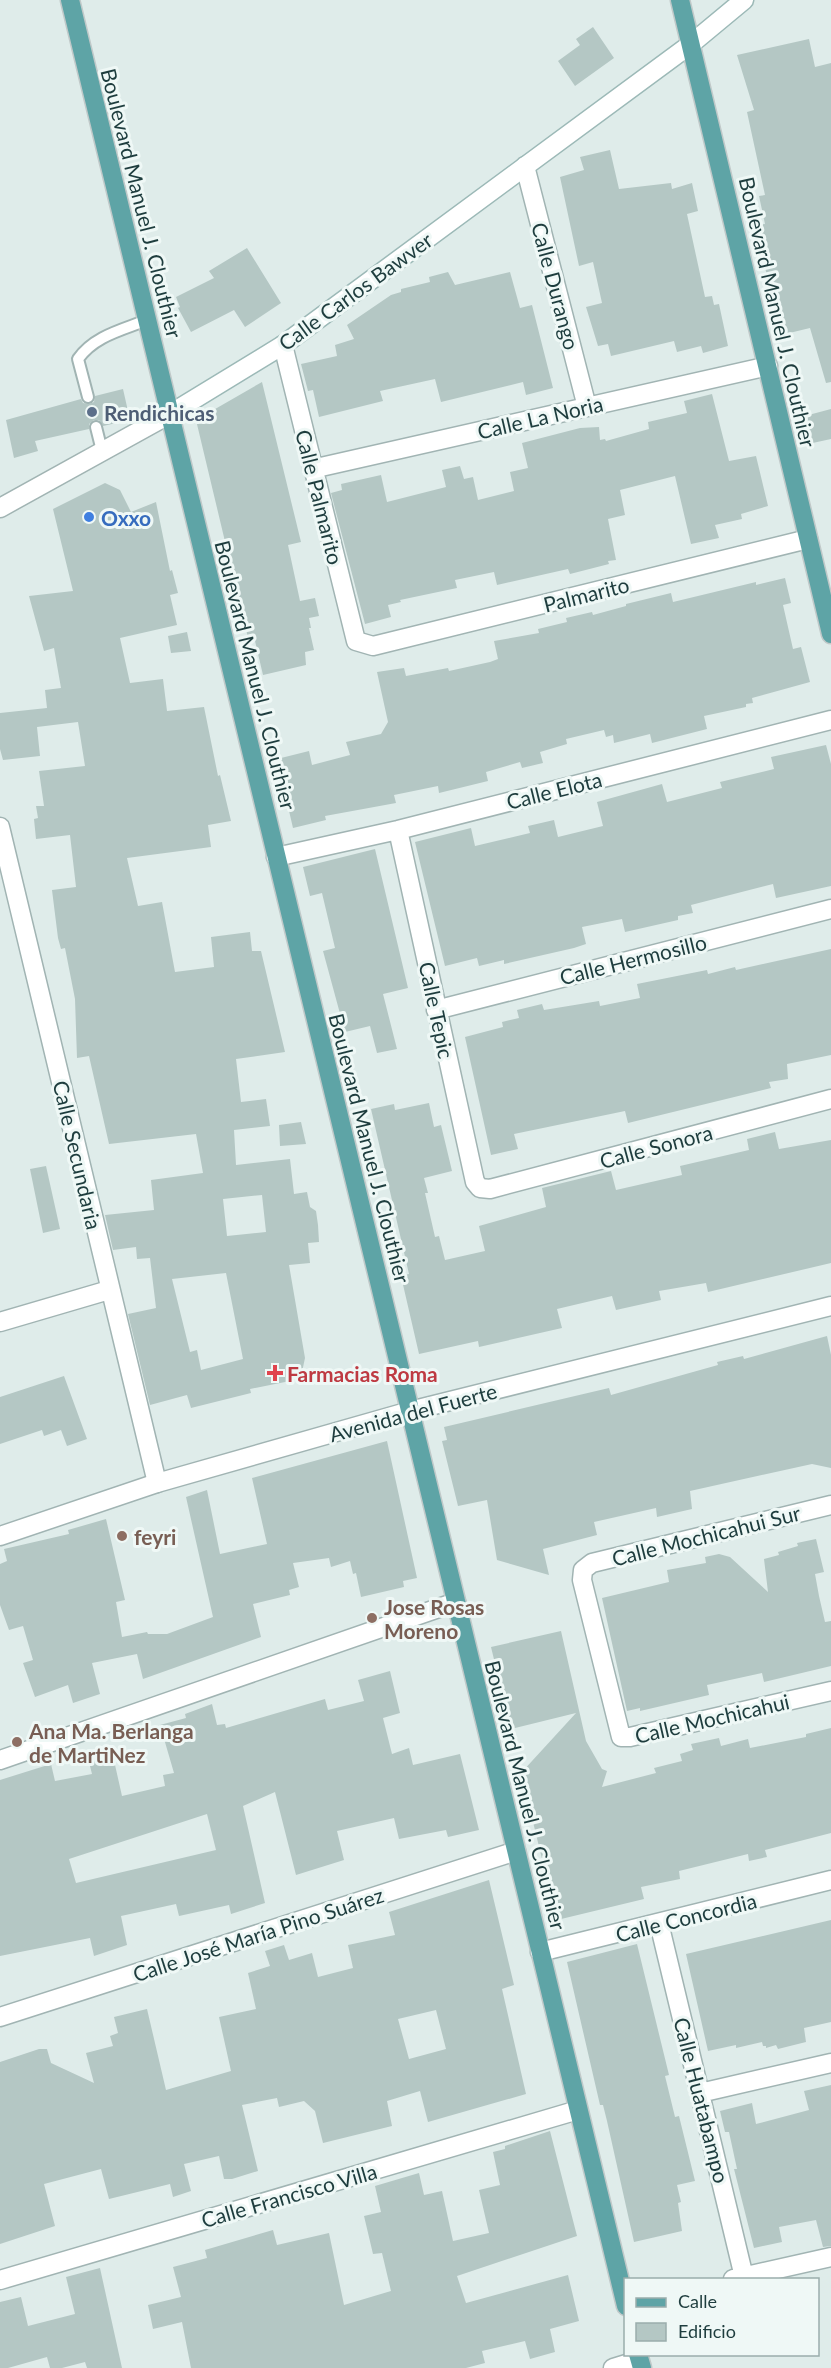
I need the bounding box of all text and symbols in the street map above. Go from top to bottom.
street label: Boulevard Manuel J. Clouthier [96,66,188,341]
street label: Boulevard Manuel J. Clouthier [735,174,821,450]
street label: Calle Durango [527,220,585,352]
street label: Calle Carlos Bawver [273,227,437,355]
street label: Calle La Noria [475,390,605,444]
place label: Rendichicas [104,400,214,425]
marker: Rendichicas [85,405,99,419]
street label: Calle Palmarito [291,427,349,567]
place label: Oxxo [101,505,151,530]
marker: Oxxo [82,510,96,524]
street label: Boulevard Manuel J. Clouthier [210,538,302,813]
street label: Palmarito [541,571,632,617]
street label: Calle Elota [504,766,604,814]
street label: Calle Hermosillo [557,929,709,989]
street label: Calle Tepic [415,959,459,1061]
street label: Boulevard Manuel J. Clouthier [324,1011,416,1286]
street label: Calle Secundaria [49,1078,107,1232]
street label: Calle Sonora [597,1119,715,1173]
place label: Farmacias Roma [287,1361,438,1386]
marker: Farmacias Roma [268,1366,282,1380]
street label: Avenida del Fuerte [326,1378,500,1446]
street label: Calle Mochicahui Sur [609,1499,803,1571]
place label: feyri [134,1524,176,1549]
marker: feyri [115,1529,129,1543]
place label: Jose Rosas Moreno [384,1594,484,1643]
marker: Jose Rosas Moreno [365,1611,379,1625]
street label: Boulevard Manuel J. Clouthier [480,1658,572,1933]
street label: Calle Mochicahui [632,1688,792,1748]
place label: Ana Ma. Berlanga de MartiNez [28,1718,194,1767]
marker: Ana Ma. Berlanga de MartiNez [10,1735,24,1749]
street label: Calle José María Pino Suárez [130,1882,386,1986]
street label: Calle Concordia [613,1887,759,1947]
street label: Calle Huatabampo [669,2015,735,2185]
street label: Calle Francisco Villa [198,2158,380,2232]
legend [624,2278,819,2356]
text: Calle [678,2290,717,2312]
text: Edificio [678,2320,736,2342]

